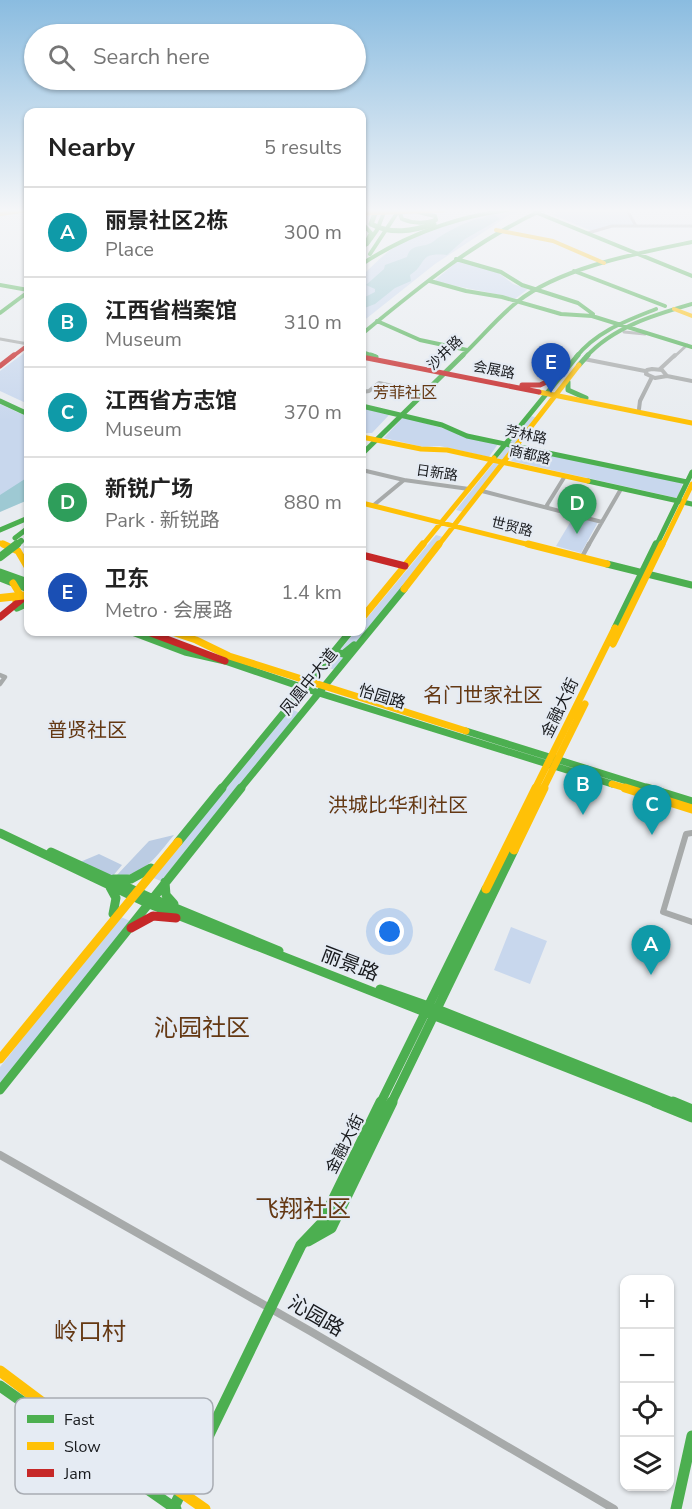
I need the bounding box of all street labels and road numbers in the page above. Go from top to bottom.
street label: 沙井路 [423,332,467,374]
street label: 会展路 [472,357,516,383]
street label: 芳林路 [503,421,549,449]
street label: 商都路 [507,441,553,469]
street label: 日新路 [415,461,459,485]
street label: 世贸路 [489,513,535,541]
street label: 凤凰中大道 [275,644,343,720]
street label: 金融大街 [536,674,584,742]
street label: 怡园路 [356,679,408,715]
street label: 丽景路 [317,941,383,987]
street label: 金融大街 [321,1110,369,1178]
street label: 沁园路 [283,1289,349,1343]

